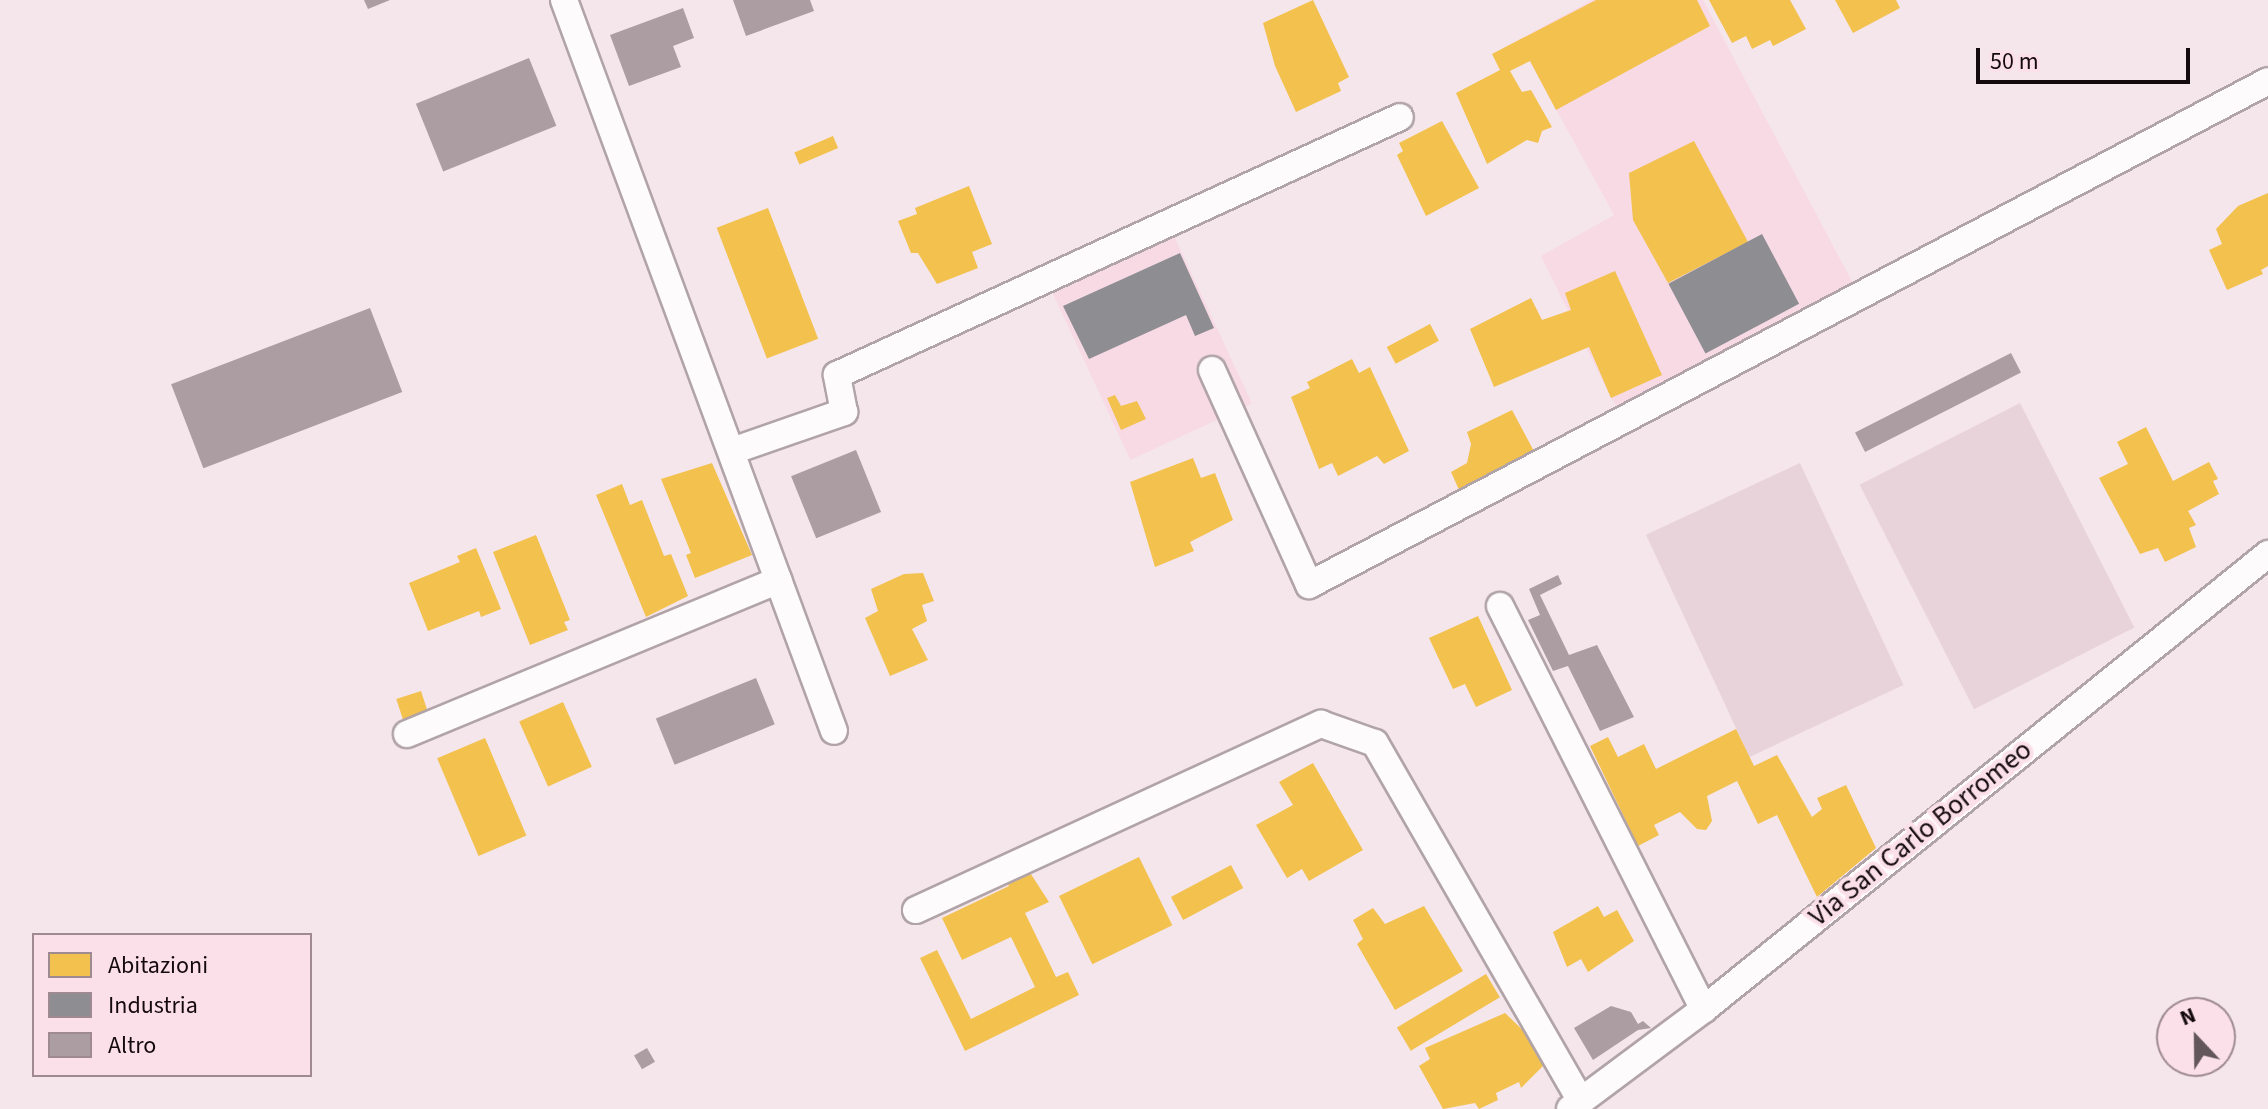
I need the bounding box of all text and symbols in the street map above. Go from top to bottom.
scale bar [1980,32,2194,82]
text: 50 m [1990,44,2039,79]
street label: Via San Carlo Borromeo [1802,733,2038,933]
legend [32,933,312,1077]
text: Abitazioni [108,948,208,983]
text: Industria [108,988,198,1023]
north arrow [2156,997,2236,1077]
text: N [2175,999,2201,1034]
text: Altro [108,1028,156,1063]

